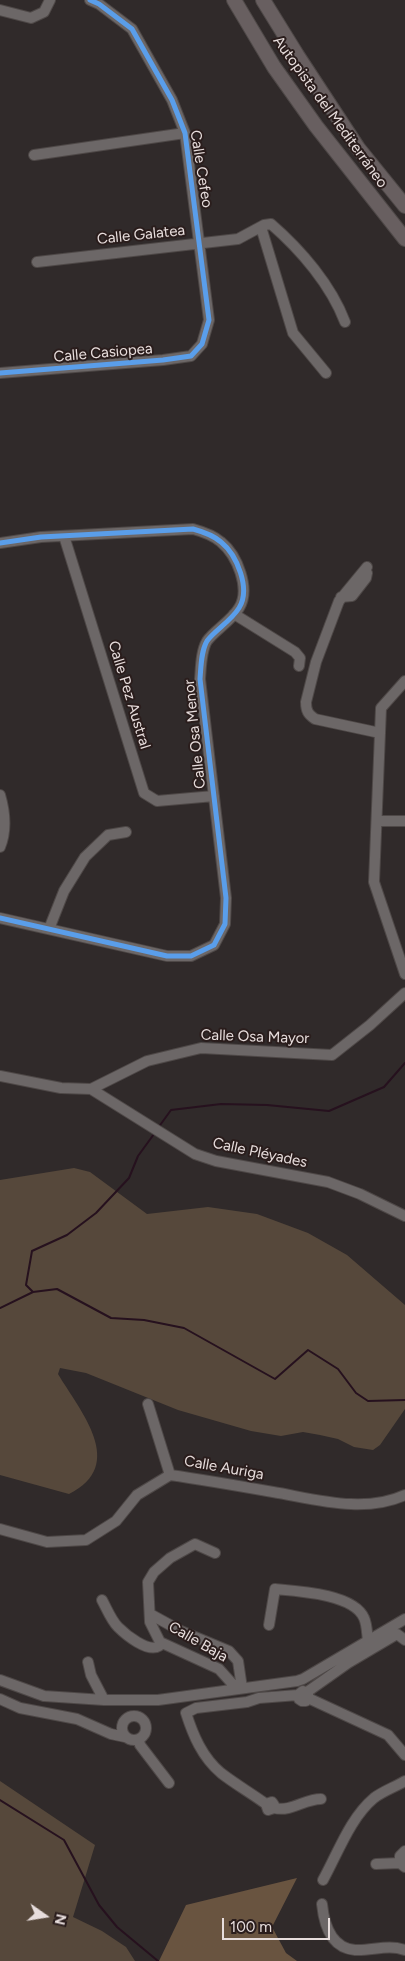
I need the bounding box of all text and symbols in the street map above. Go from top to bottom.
street label: Autopista del Mediterráneo [269,33,391,191]
street label: Calle Cefeo [186,129,216,209]
street label: Calle Galatea [96,221,186,249]
street label: Calle Casiopea [53,340,153,366]
street label: Calle Pez Austral [104,639,154,751]
street label: Calle Osa Menor [180,678,210,790]
street label: Calle Osa Mayor [200,1026,310,1048]
street label: Calle Pléyades [211,1134,309,1172]
street label: Calle Auriga [183,1452,265,1484]
street label: Calle Baja [165,1618,231,1666]
north arrow [20,1891,70,1941]
scale bar [225,1908,332,1940]
text: N [51,1912,70,1927]
text: 100 m [230,1918,272,1936]

